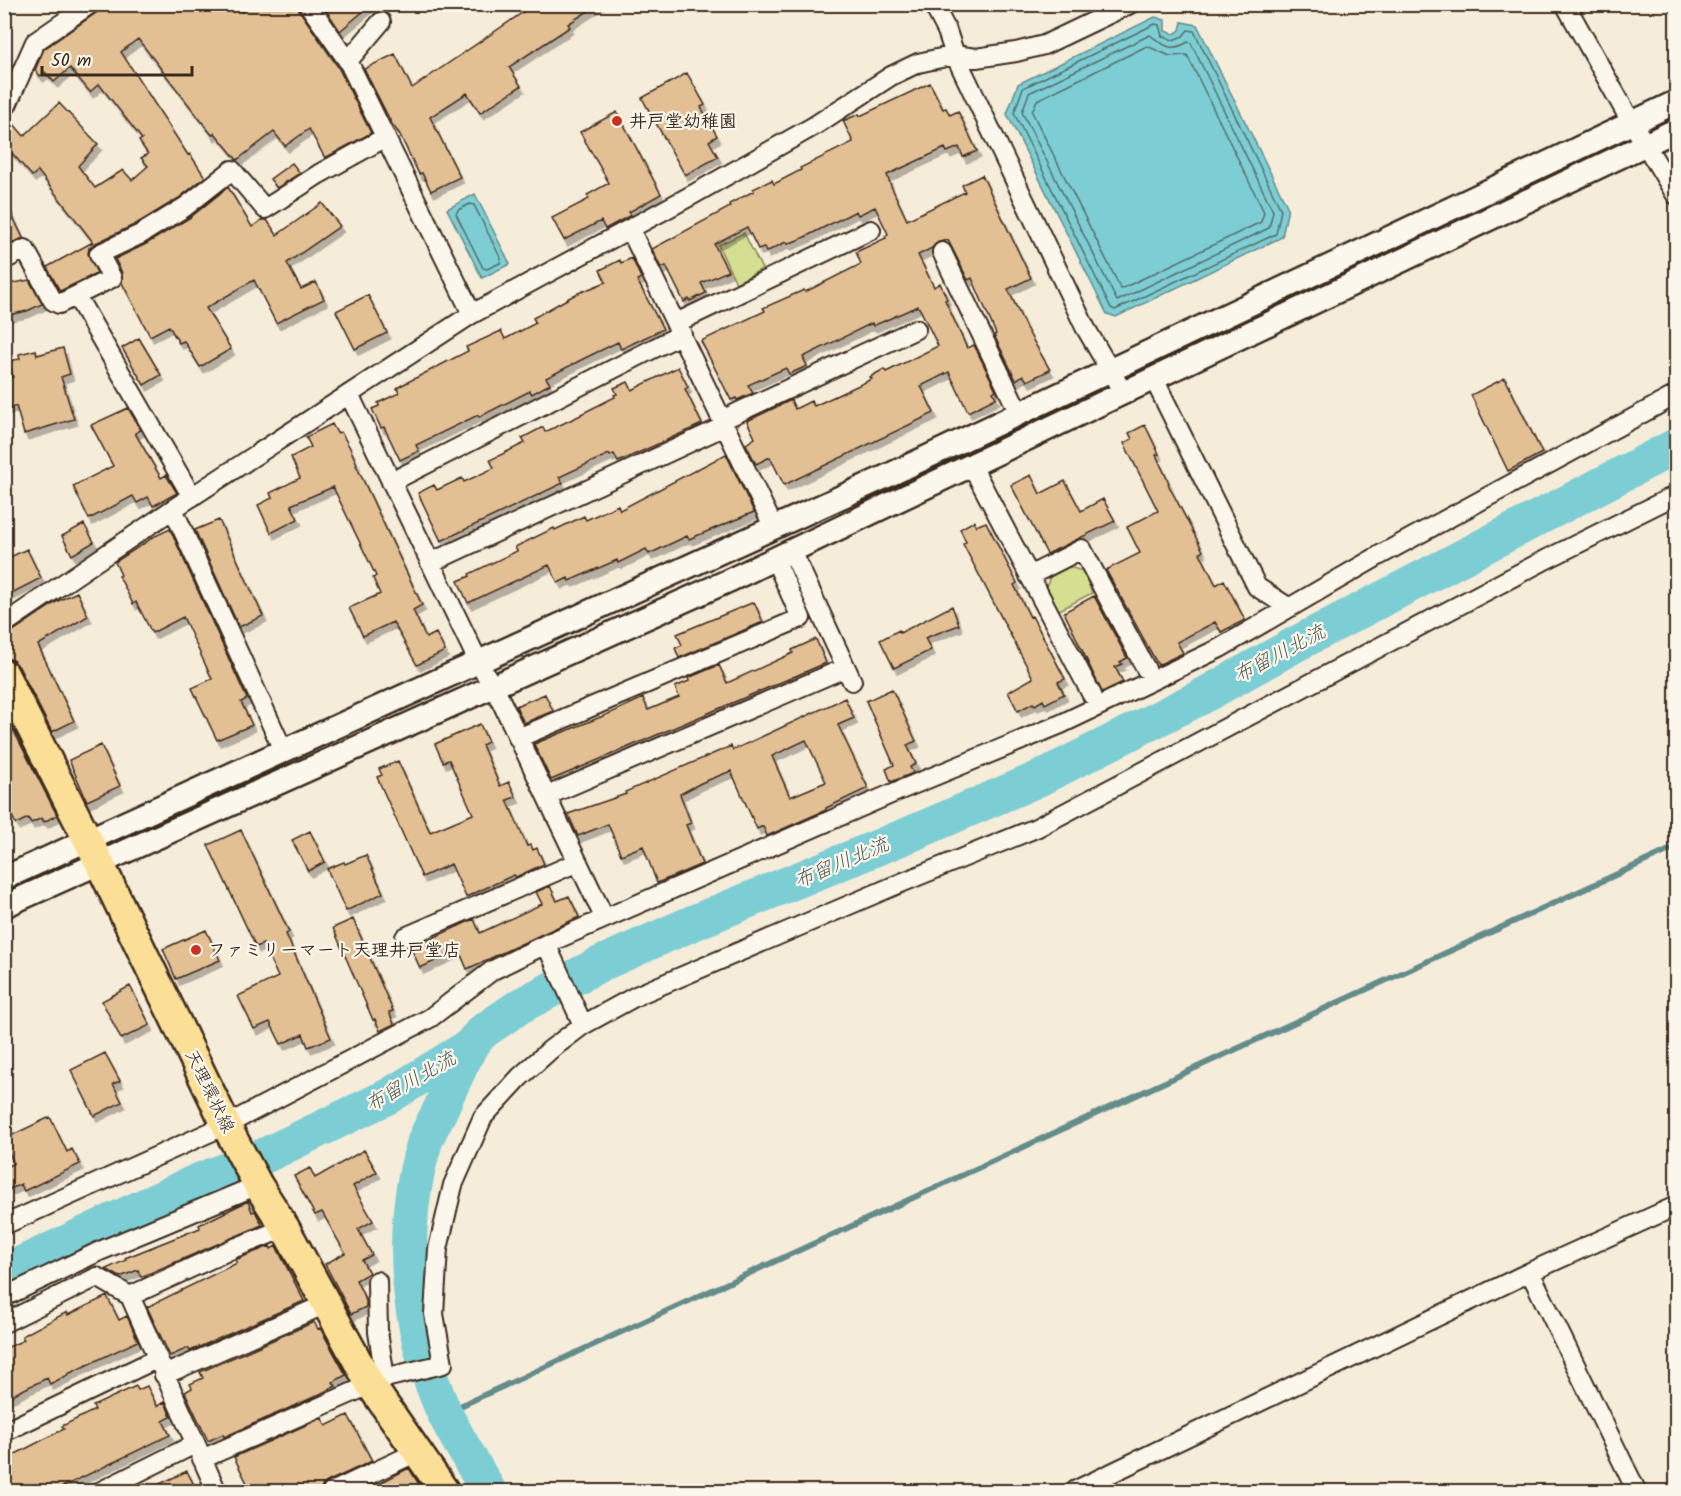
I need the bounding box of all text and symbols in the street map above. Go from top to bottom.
scale bar [42,39,192,77]
text: 50 m [51,47,91,76]
place label: 井戸堂幼稚園 [629,108,737,137]
marker: 井戸堂幼稚園 [610,114,624,128]
water label: 布留川北流 [1228,617,1332,692]
water label: 布留川北流 [790,829,895,898]
place label: ファミリーマート天理井戸堂店 [208,937,461,966]
marker: ファミリーマート天理井戸堂店 [189,943,203,957]
water label: 布留川北流 [360,1043,463,1122]
street label: 天理環状線 [176,1045,241,1138]

